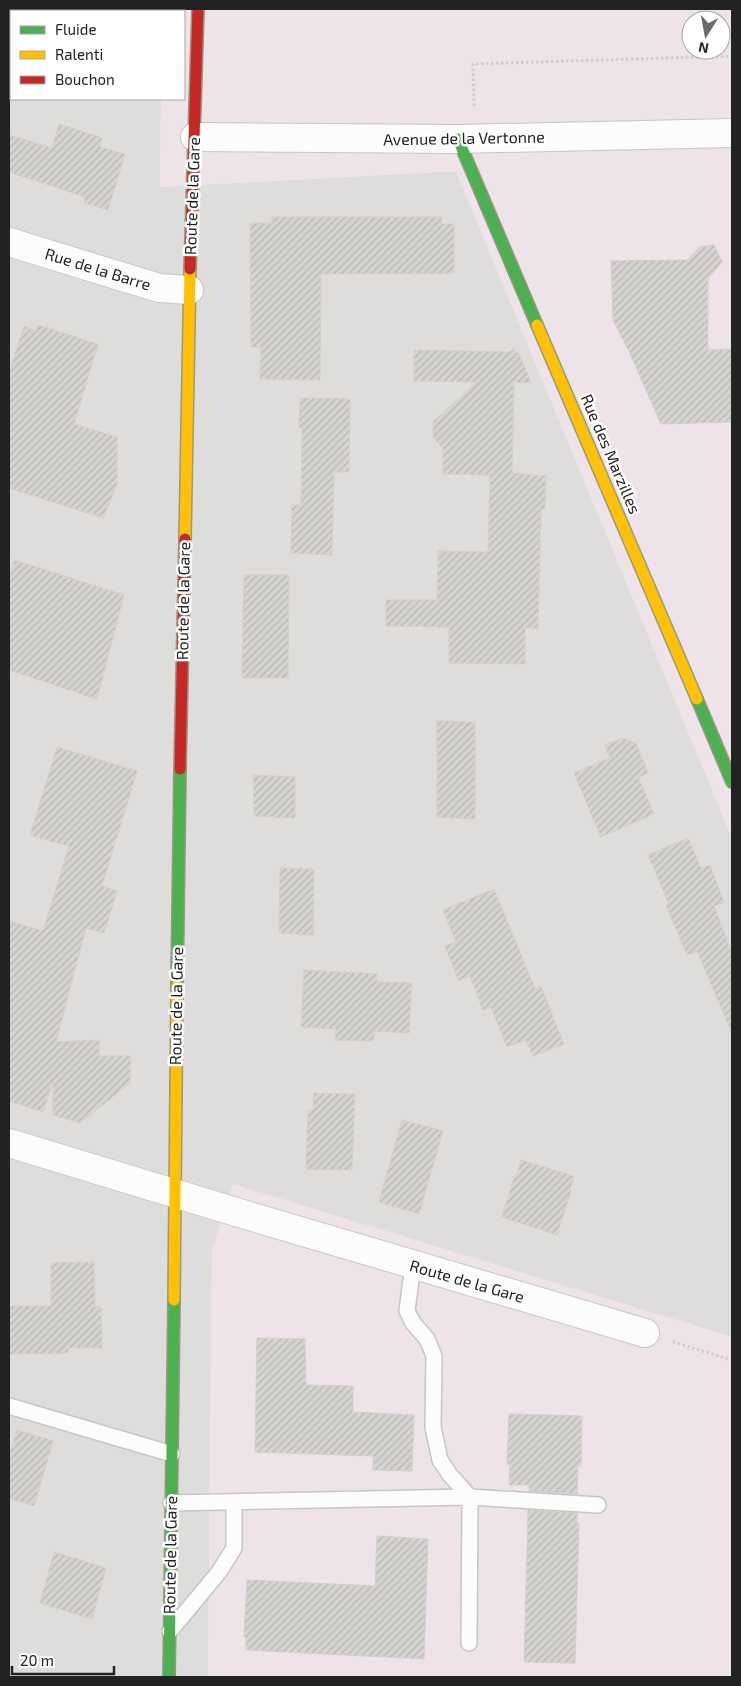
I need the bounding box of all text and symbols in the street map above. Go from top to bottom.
legend [10,10,185,100]
north arrow [681,10,731,60]
text: Fluide [55,20,96,38]
text: N [697,39,710,58]
text: Ralenti [55,45,103,63]
text: Bouchon [55,70,115,88]
street label: Avenue de la Vertonne [383,127,545,148]
street label: Route de la Gare [180,137,203,255]
street label: Rue de la Barre [43,243,153,294]
street label: Rue des Marzilles [578,391,645,517]
street label: Route de la Gare [172,542,193,660]
street label: Route de la Gare [165,947,186,1065]
street label: Route de la Gare [408,1255,527,1306]
street label: Route de la Gare [159,1496,180,1614]
scale bar [12,1644,115,1676]
text: 20 m [20,1651,54,1669]

